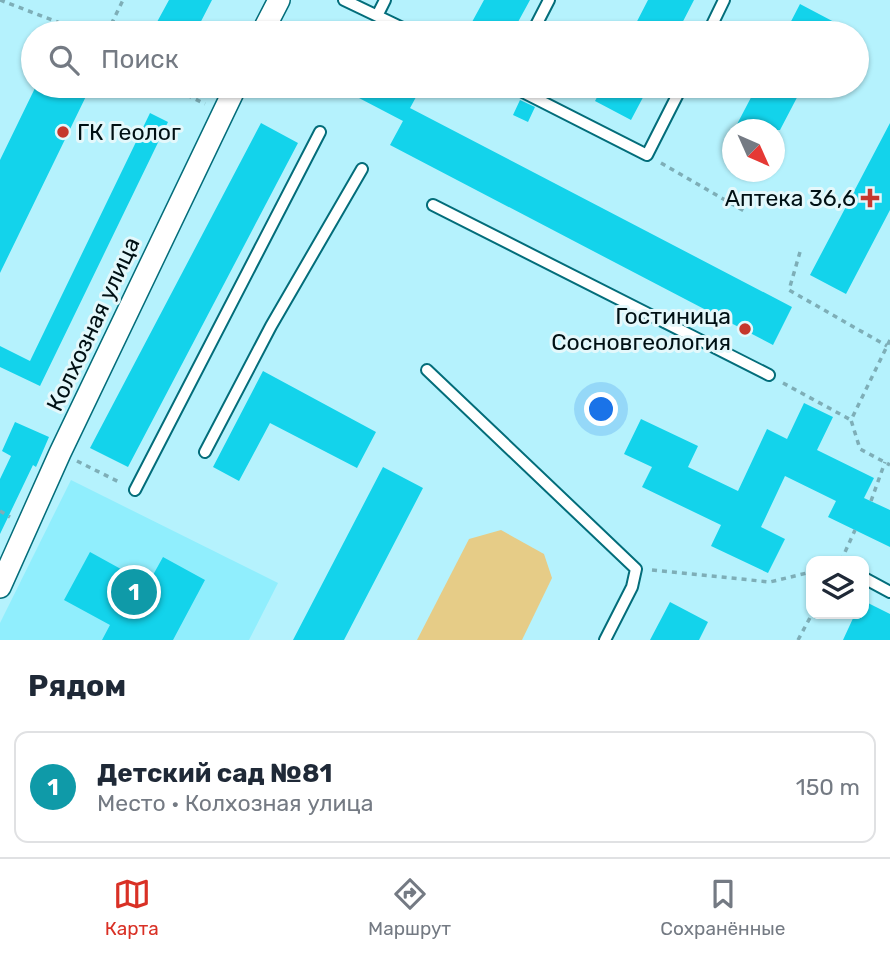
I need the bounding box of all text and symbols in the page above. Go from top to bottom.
search box [21,21,869,98]
icon: search [45,41,83,79]
text: Поиск [101,44,179,75]
place label: ГК Геолог [77,118,181,146]
north arrow [722,119,785,182]
marker: ГК Геолог [55,124,71,140]
place label: Аптека 36,6 [725,184,856,212]
marker: Аптека 36,6 [862,190,878,206]
street label: Колхозная улица [40,233,146,415]
place label: Гостиница Сосновгеология [551,302,731,356]
marker: Гостиница Сосновгеология [737,321,753,337]
your location [584,392,618,426]
map controls [806,556,869,619]
button: layers [806,556,869,619]
pin: 1 [111,566,157,618]
text: Рядом [28,668,126,704]
text: Детский сад №81 [97,758,332,789]
text: 1 [47,773,59,801]
text: 150 m [796,773,860,801]
text: Место · Колхозная улица [97,789,373,817]
tab: Карта [105,875,159,940]
tab: Маршрут [368,875,451,940]
tab: Сохранённые [660,875,785,940]

